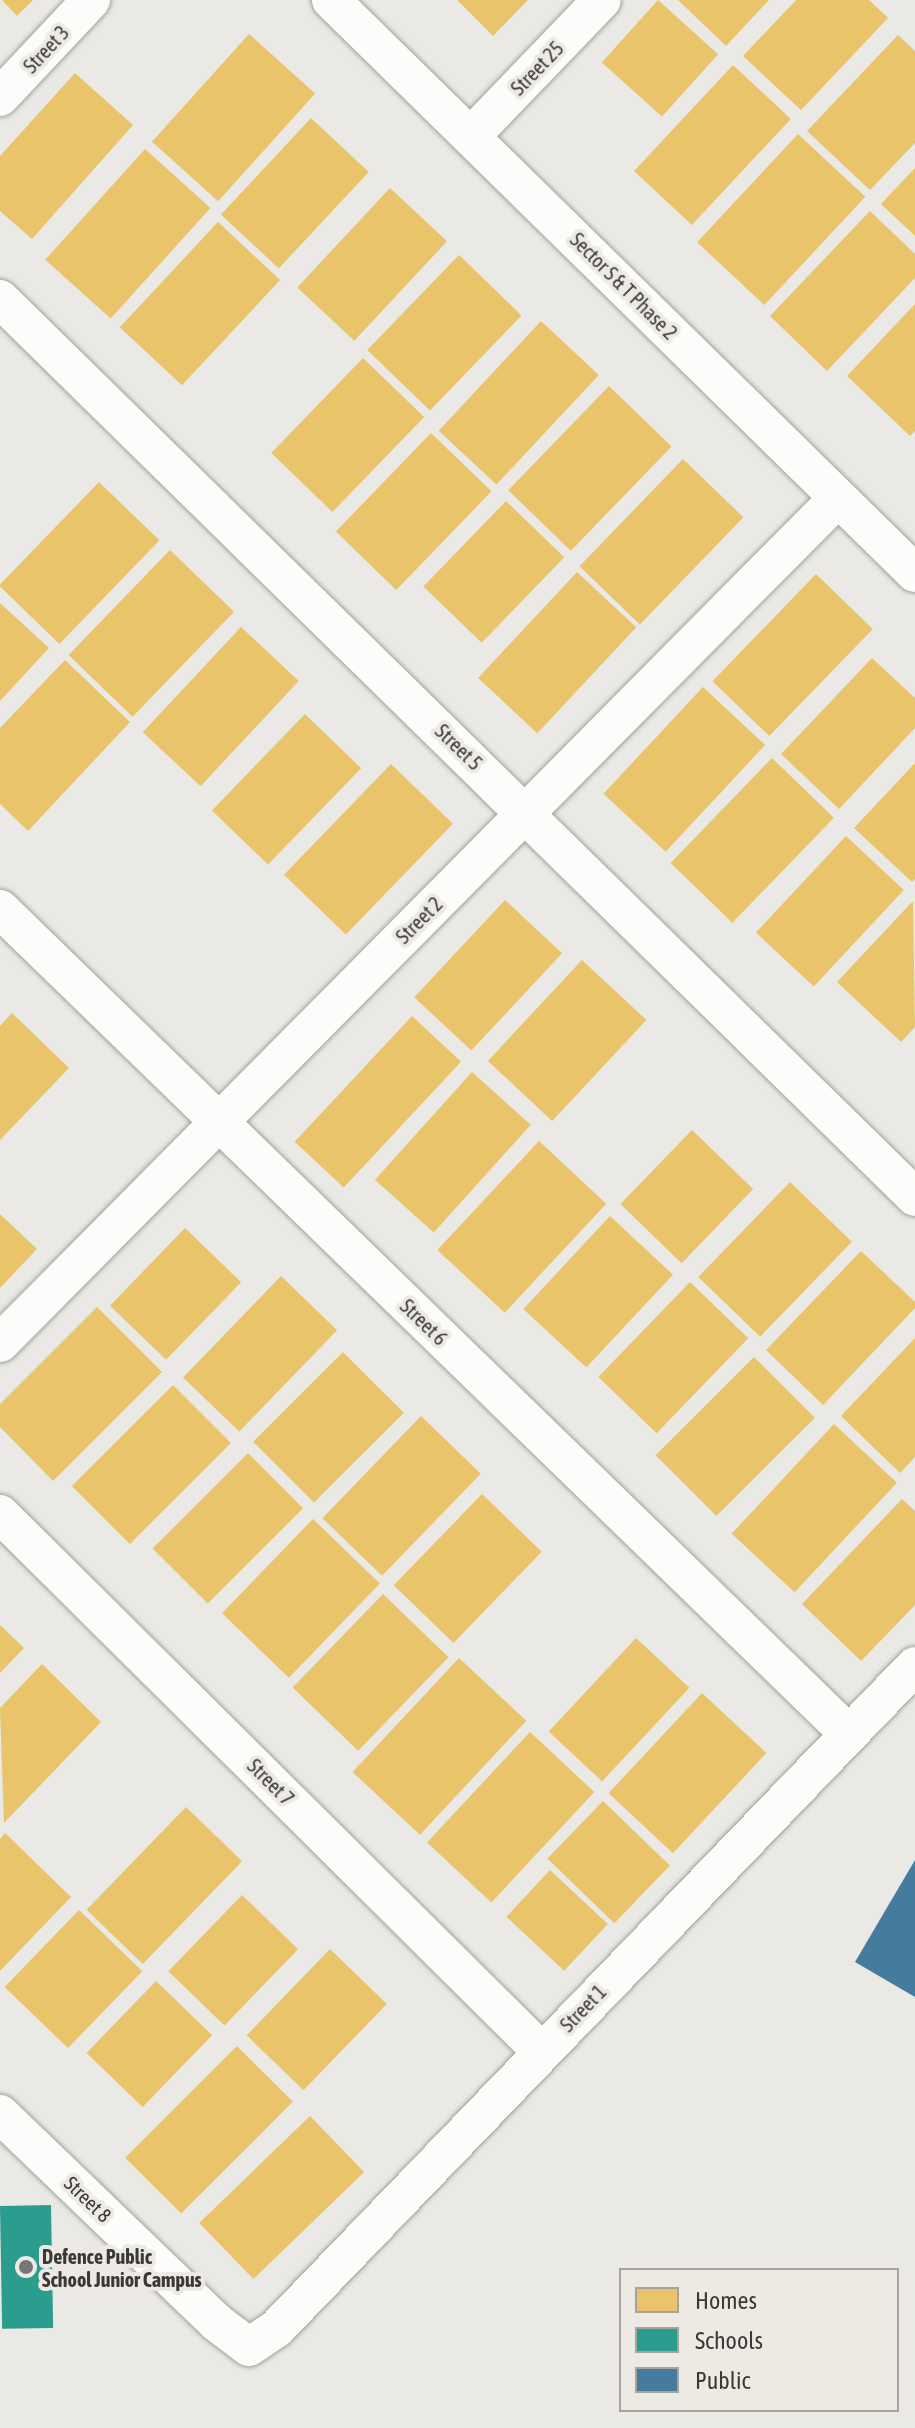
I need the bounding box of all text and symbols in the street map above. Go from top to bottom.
street label: Street 3 [18,20,74,78]
street label: Street 25 [506,36,568,100]
street label: Sector S & T Phase 2 [566,228,682,344]
street label: Street 5 [431,719,487,775]
street label: Street 2 [391,892,447,948]
street label: Street 6 [396,1294,452,1350]
street label: Street 7 [243,1754,299,1810]
street label: Street 1 [555,1980,611,2036]
street label: Street 8 [60,2171,116,2227]
place label: Defence Public School Junior Campus [42,2244,202,2291]
marker: Defence Public School Junior Campus [17,2258,35,2276]
legend [619,2268,899,2412]
text: Homes [695,2287,757,2314]
text: Schools [695,2327,763,2354]
text: Public [695,2367,751,2394]

